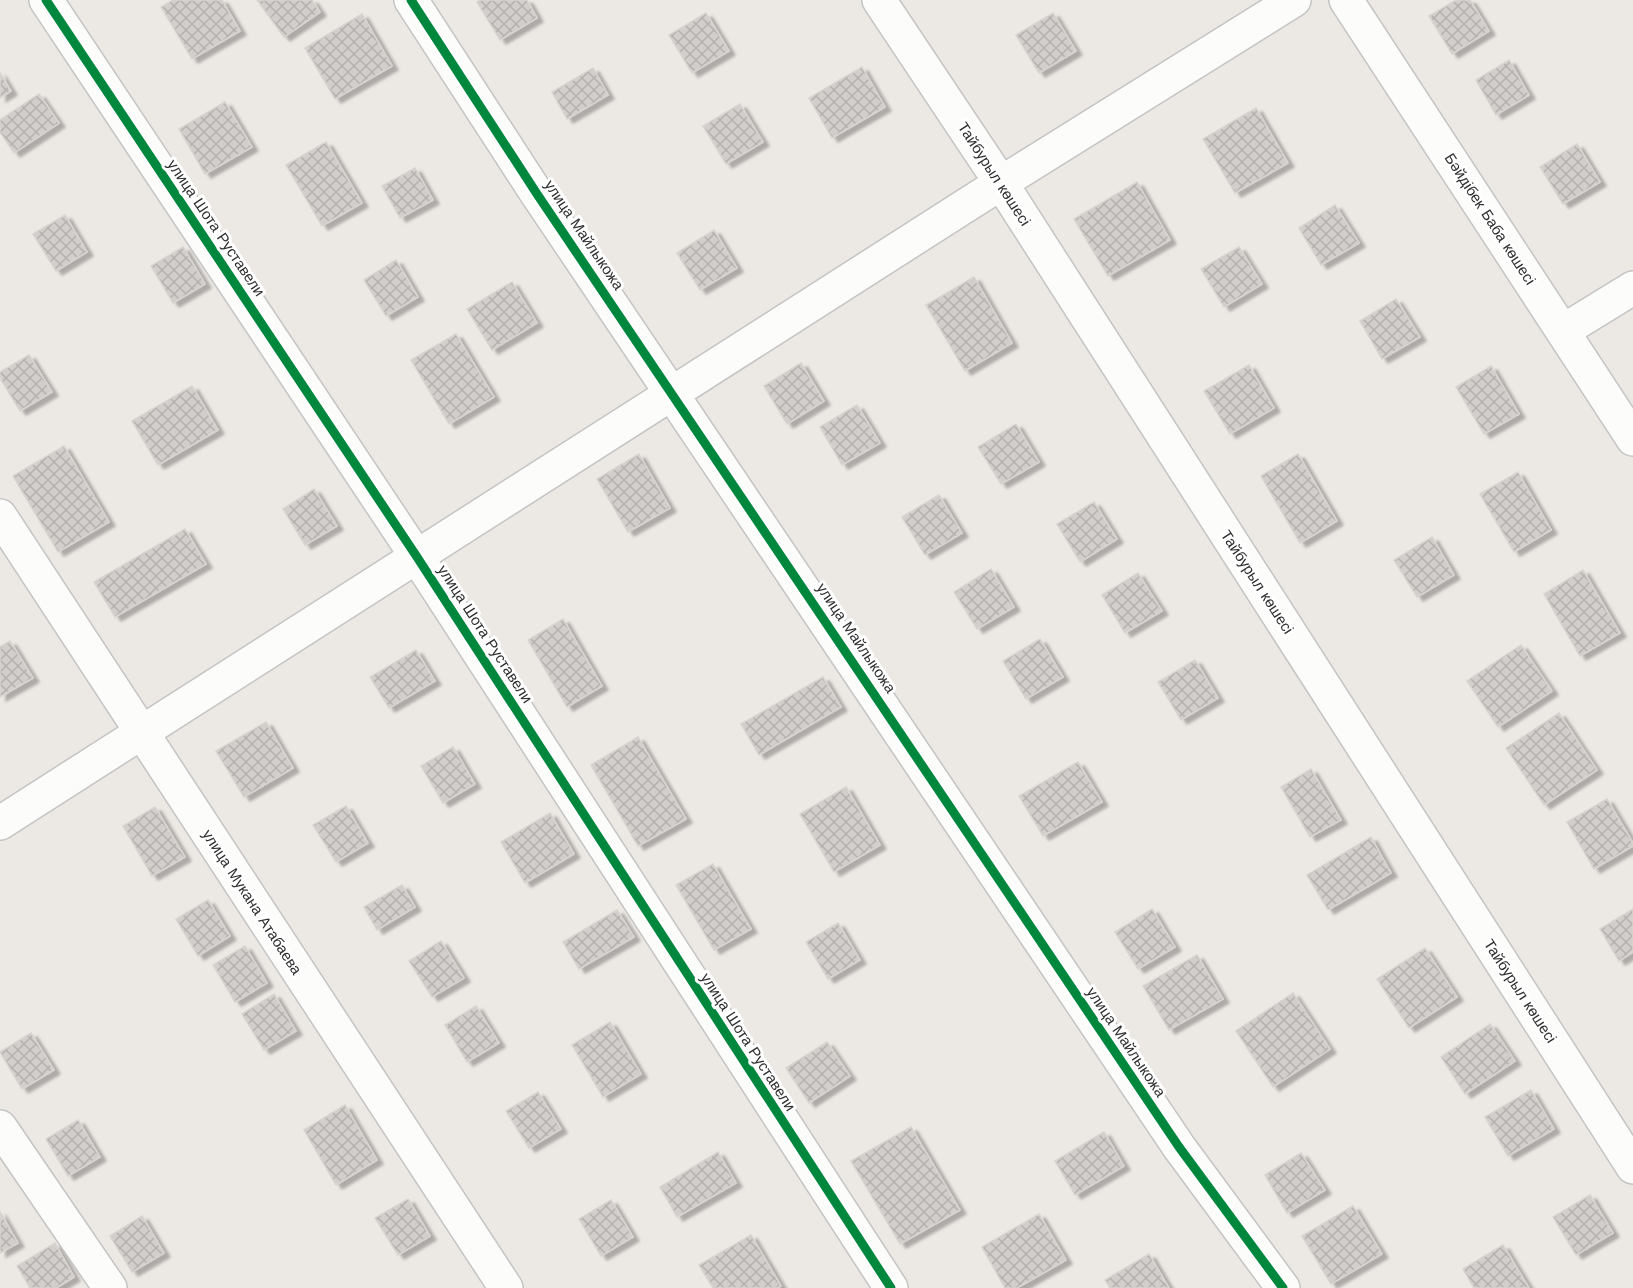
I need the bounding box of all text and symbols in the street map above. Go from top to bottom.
street label: Тайбурыл көшесі [954,119,1034,229]
street label: Бәйдібек Баба көшесі [1441,150,1539,288]
street label: улица Шота Руставели [164,156,268,300]
street label: улица Майлыкожа [541,177,628,294]
street label: Тайбурыл көшесі [1217,527,1297,637]
street label: улица Шота Руставели [434,562,536,706]
street label: улица Майлыкожа [813,580,900,697]
street label: улица Мукана Атабаева [198,826,306,978]
street label: Тайбурыл көшесі [1480,936,1560,1046]
street label: улица Шота Руставели [697,970,799,1114]
street label: улица Майлыкожа [1083,984,1170,1101]

